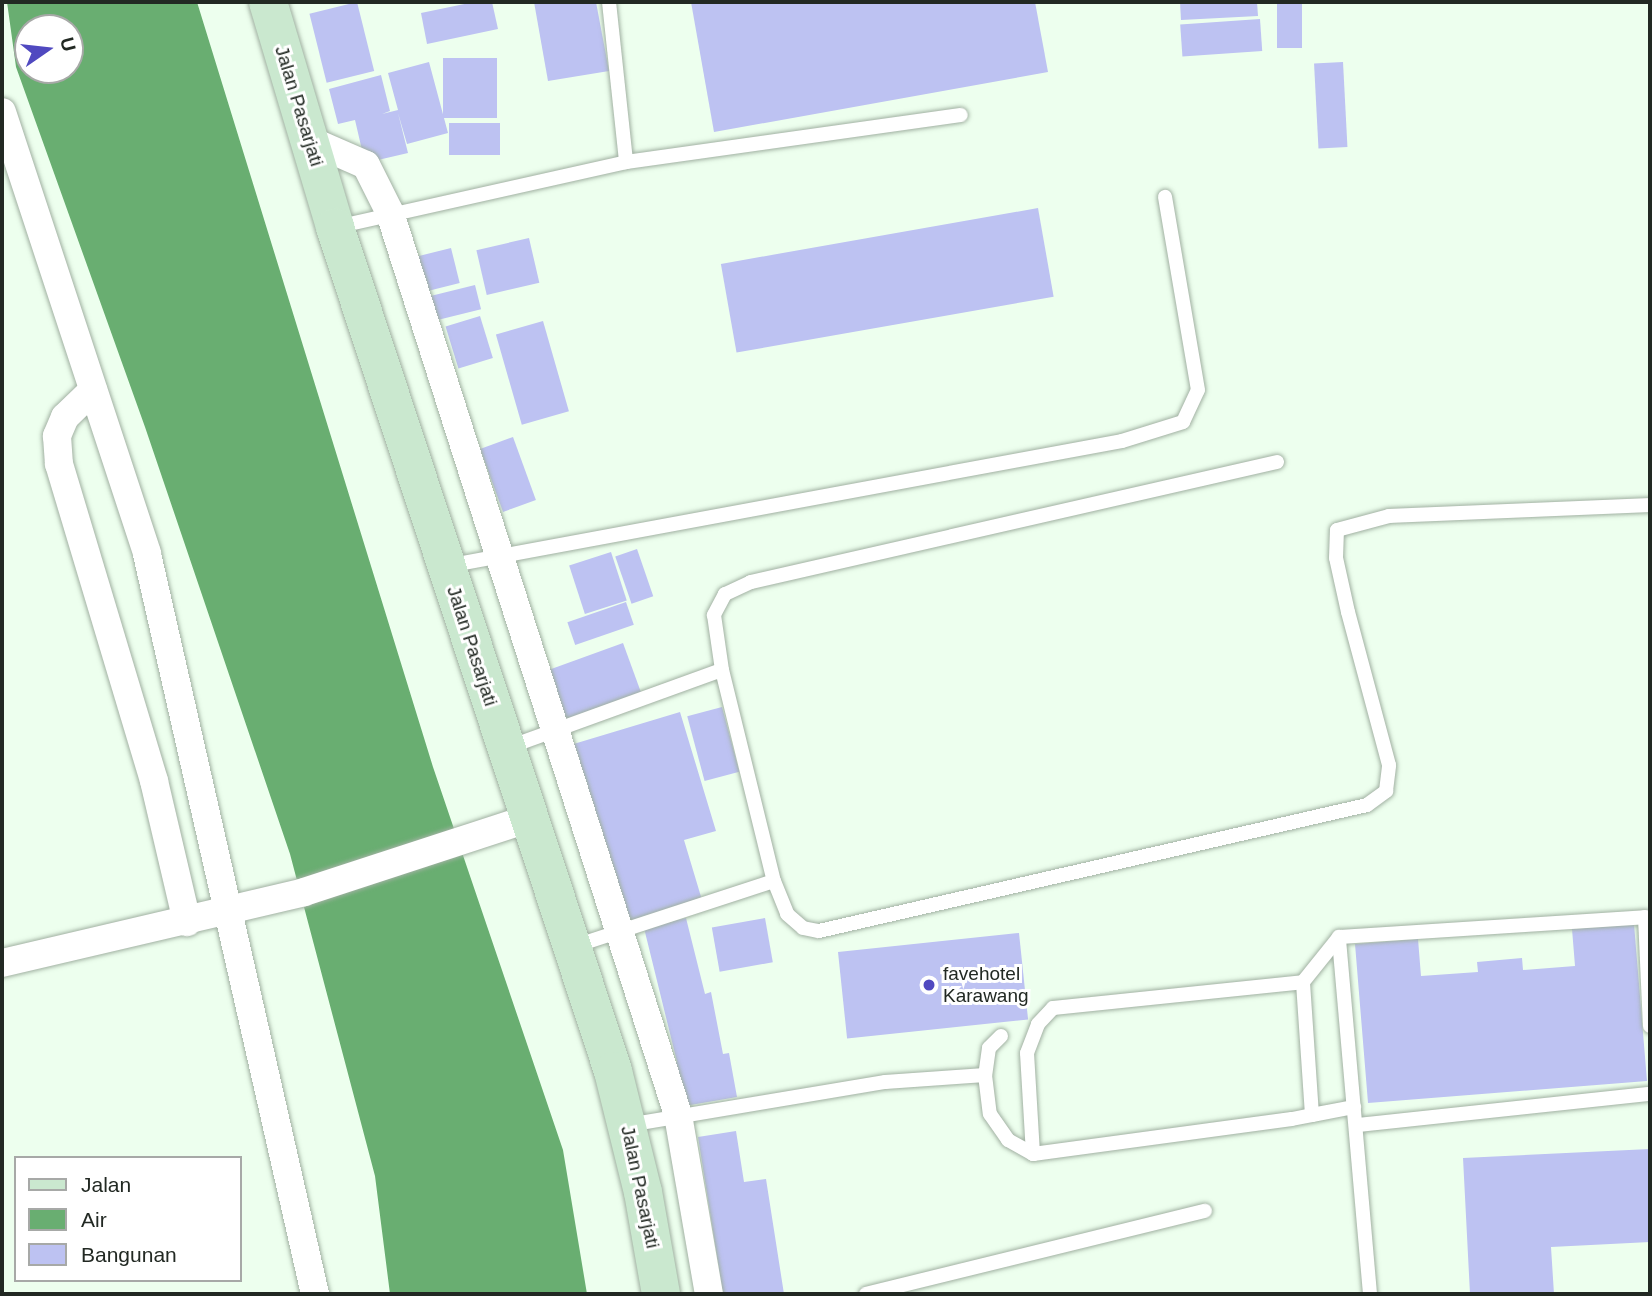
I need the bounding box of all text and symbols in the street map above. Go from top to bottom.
north arrow [14,14,84,84]
text: U [56,35,80,53]
street label: Jalan Pasarjati [270,43,328,169]
street label: Jalan Pasarjati [442,583,502,709]
place label: favehotel Karawang [943,963,1029,1007]
marker: favehotel Karawang [921,977,937,993]
street label: Jalan Pasarjati [616,1124,664,1250]
legend [14,1156,242,1282]
text: Jalan [81,1173,131,1196]
text: Air [81,1208,107,1231]
text: Bangunan [81,1243,177,1266]

